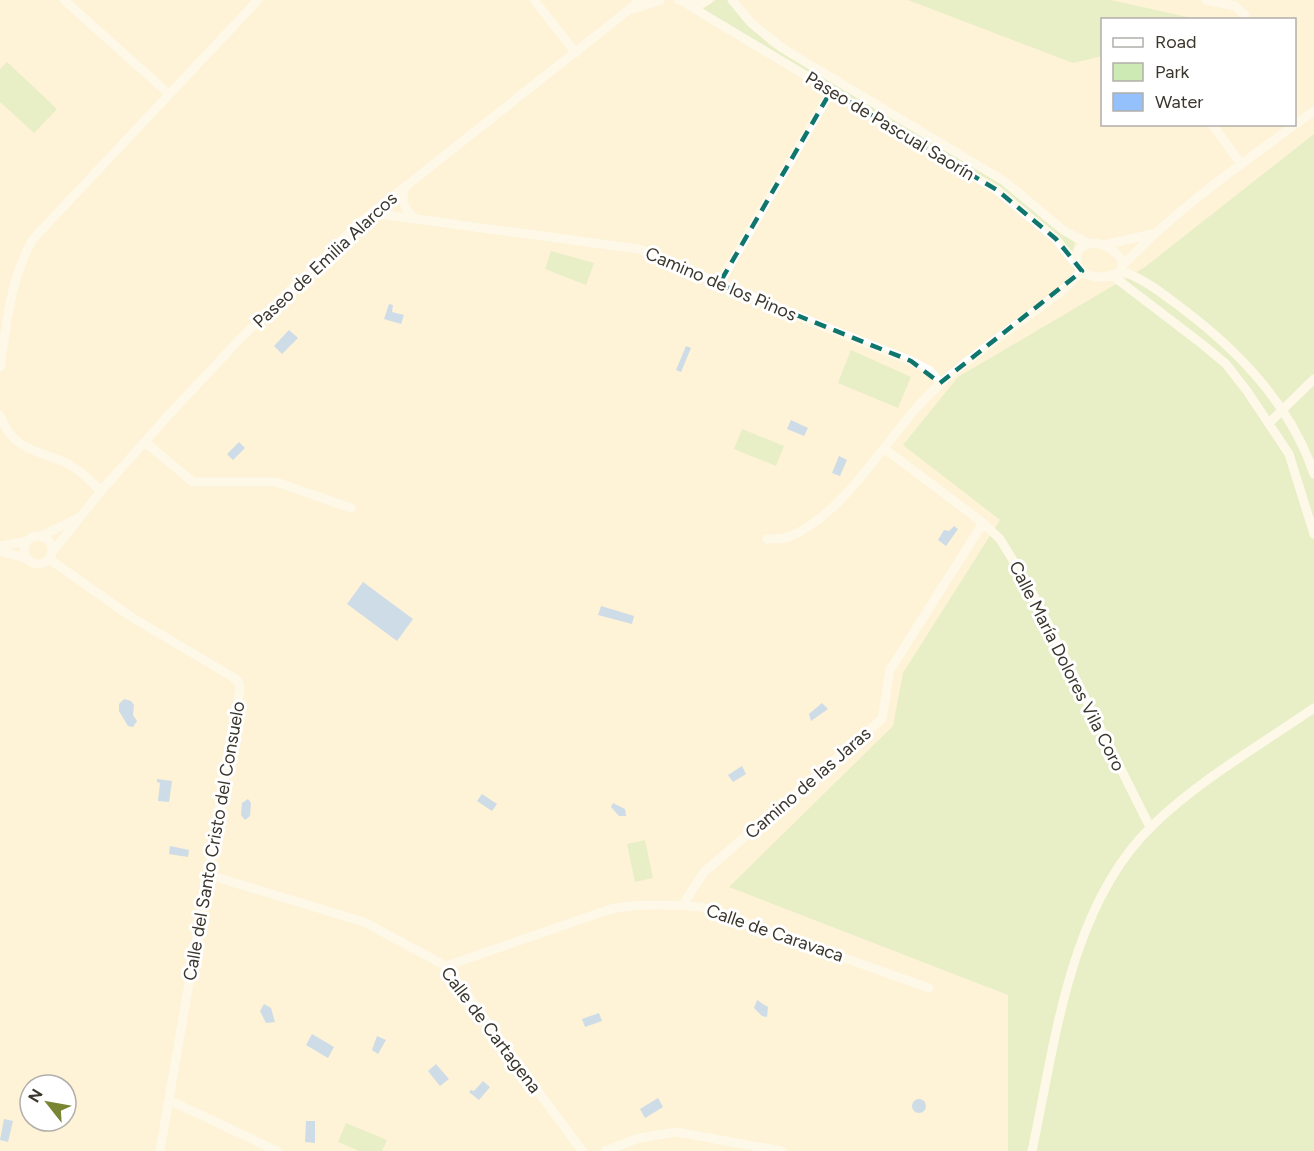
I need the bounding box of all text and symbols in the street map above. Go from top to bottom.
legend [1101,18,1296,126]
text: Road [1155,31,1196,53]
text: Park [1155,61,1190,83]
street label: Paseo de Pascual Saorín [801,67,979,185]
text: Water [1155,91,1203,113]
street label: Paseo de Emilia Alarcos [248,187,402,333]
street label: Camino de los Pinos [642,242,800,326]
street label: Calle María Dolores Vila Coro [1004,557,1130,775]
street label: Calle del Santo Cristo del Consuelo [179,700,249,982]
street label: Camino de las Jaras [741,722,875,844]
street label: Calle de Caravaca [703,899,847,967]
street label: Calle de Cartagena [436,962,546,1098]
north arrow [18,1073,78,1133]
text: N [24,1085,47,1106]

